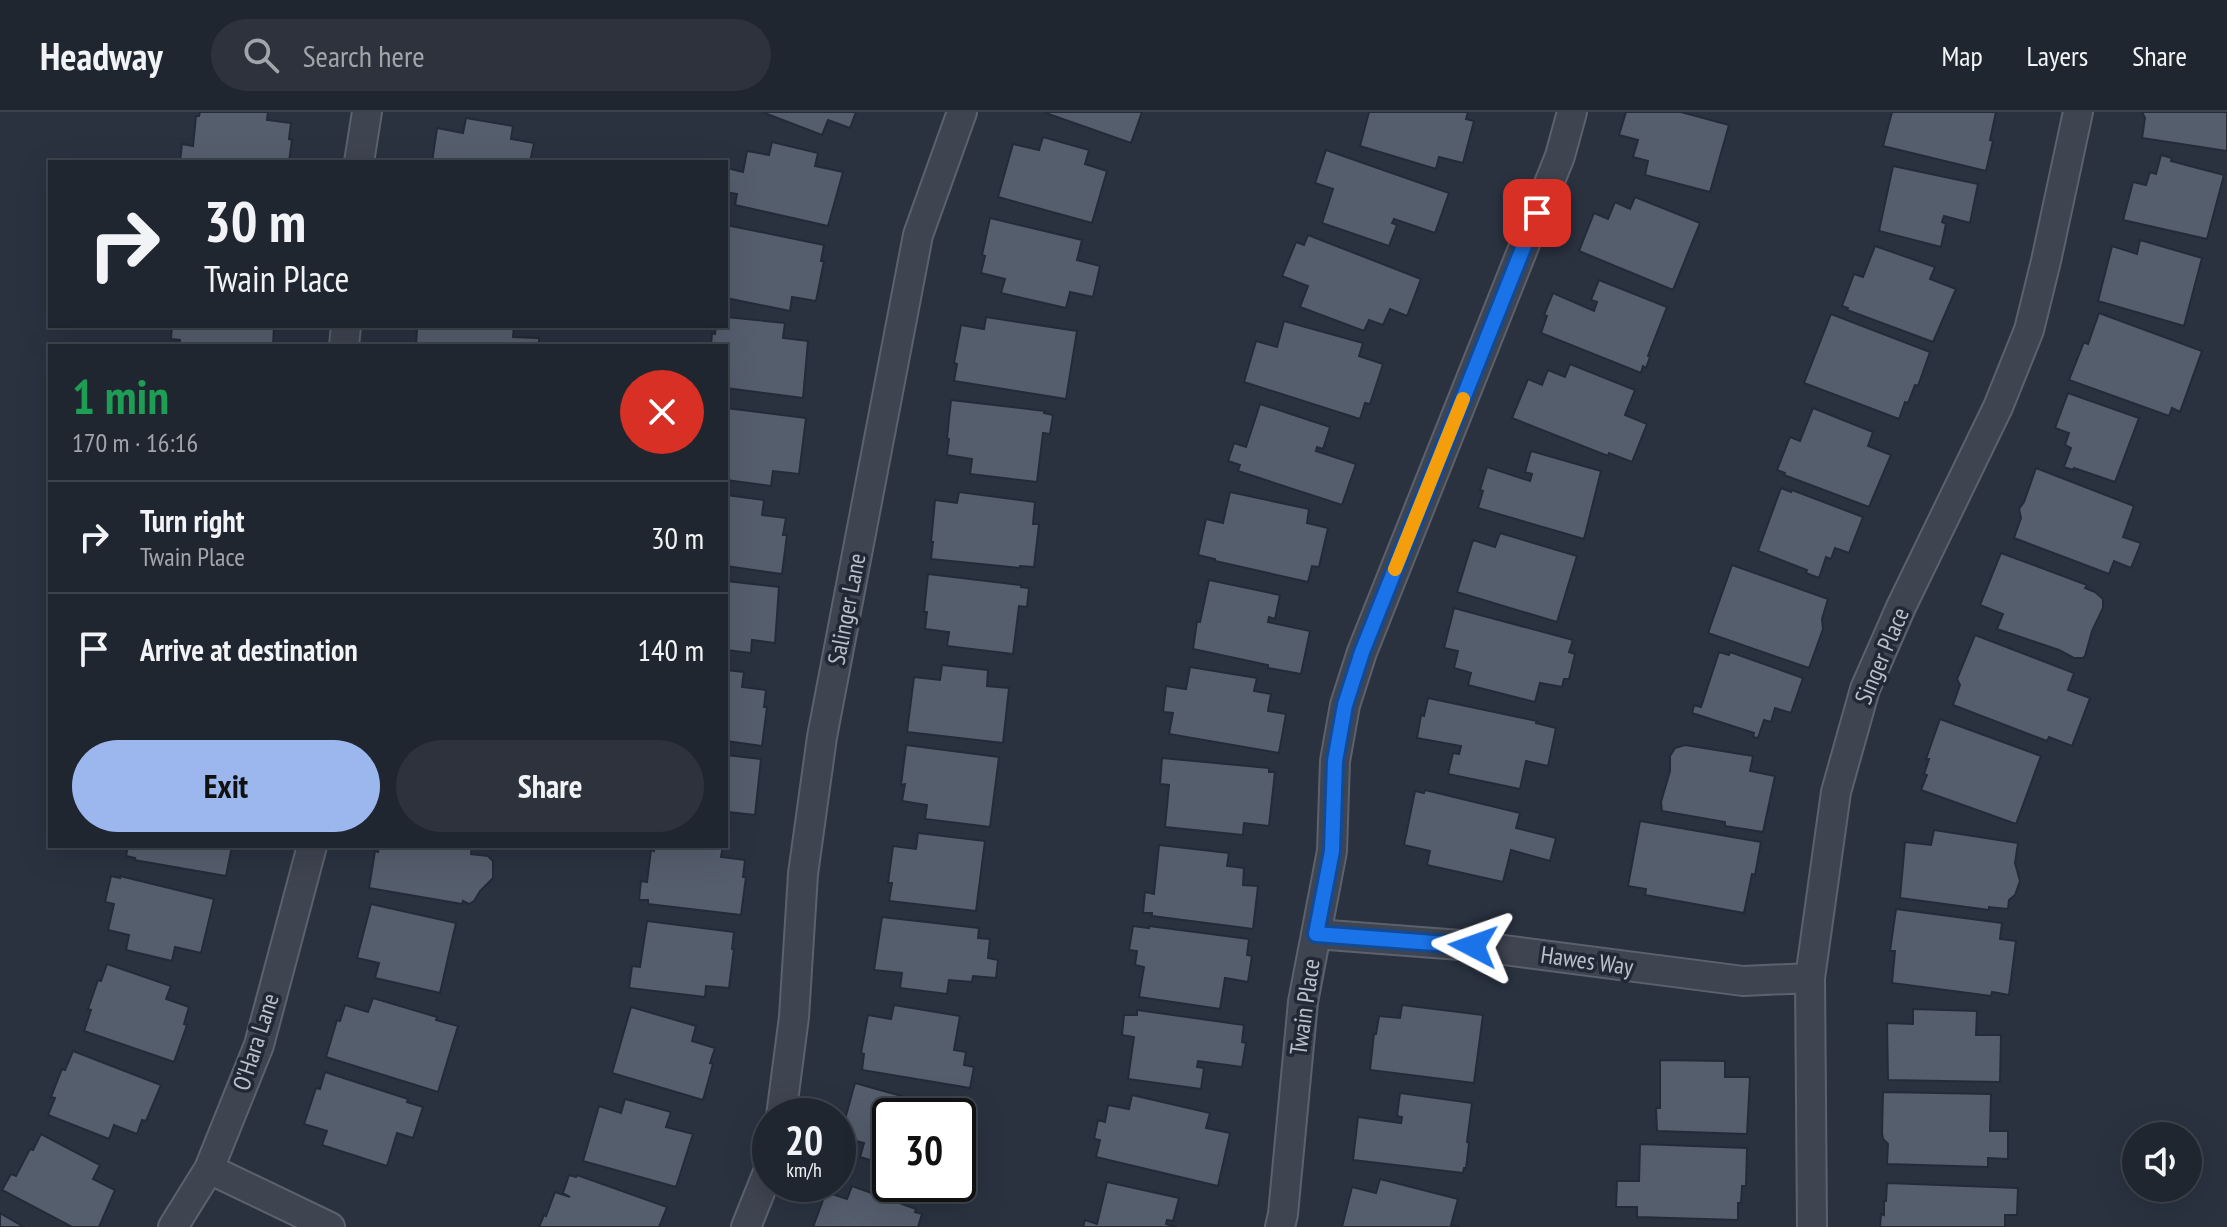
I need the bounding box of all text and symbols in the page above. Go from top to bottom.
search box [211,19,771,91]
text: Headway [40,31,163,80]
icon: search [239,33,283,77]
text: Search here [303,36,425,75]
text: Map [1941,37,1983,74]
text: Layers [2027,37,2088,74]
text: Share [2132,37,2187,74]
pin [1503,179,1571,247]
text: 30 m [204,185,306,257]
icon: arrive [1515,191,1559,235]
icon: right [72,192,176,296]
text: Twain Place [204,255,349,302]
text: 1 min [72,365,169,427]
button: close [620,370,704,454]
text: 170 m · 16:16 [72,426,198,459]
text: Turn right [140,501,244,540]
icon: right [72,515,116,559]
text: 30 m [651,518,704,557]
text: Twain Place [140,540,245,573]
street label: Salinger Lane [821,551,872,667]
street label: Singer Place [1847,603,1916,709]
icon: arrive [72,627,116,671]
text: Arrive at destination [140,630,358,669]
text: 140 m [638,630,704,669]
button: Exit [72,740,380,832]
button: Share [396,740,704,832]
position arrow [1431,904,1515,988]
street label: Hawes Way [1539,939,1635,982]
street label: Twain Place [1282,957,1327,1057]
street label: O'Hara Lane [225,989,286,1094]
speed limit sign: 30 [872,1098,976,1202]
text: 20 [785,1114,823,1166]
map controls [2122,1122,2202,1202]
button: sound [2122,1122,2202,1202]
text: km/h [786,1157,822,1183]

